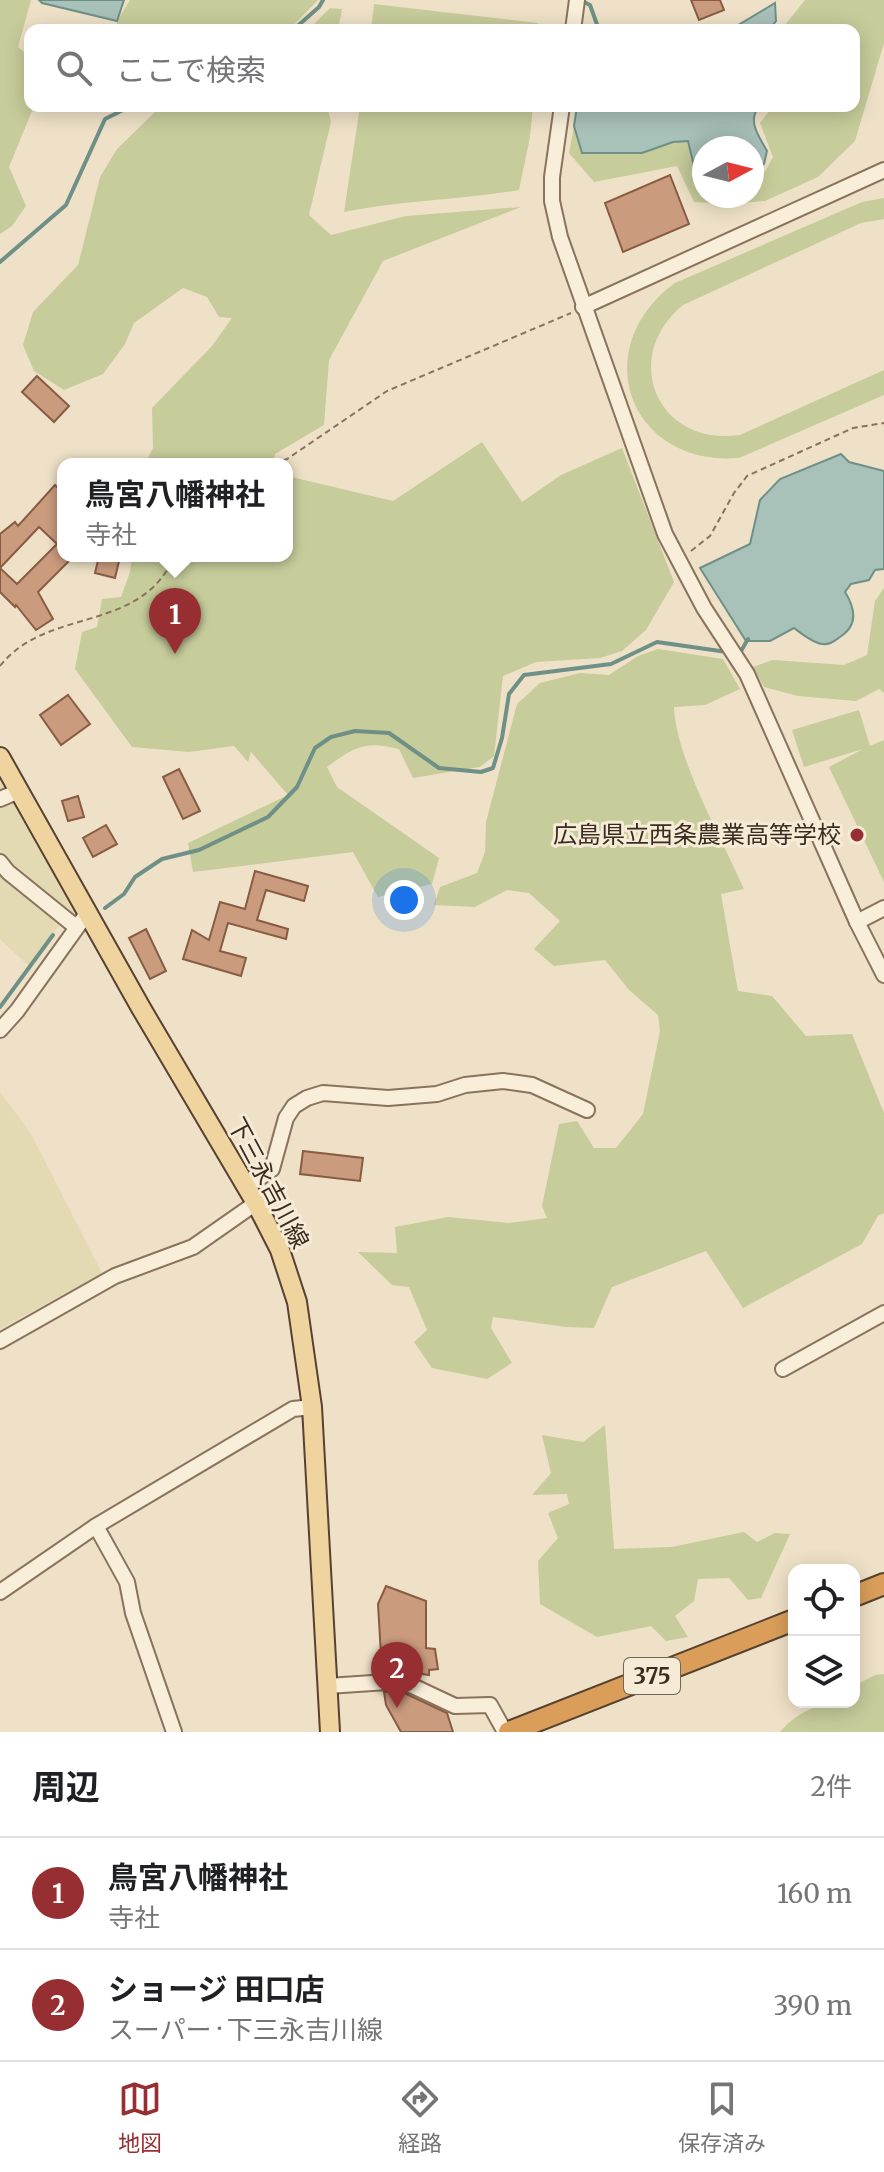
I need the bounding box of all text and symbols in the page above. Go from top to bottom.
search box [24,24,860,112]
icon: search [52,46,96,90]
text: ここで検索 [116,51,266,89]
north arrow [692,136,764,208]
popup [57,458,293,562]
text: 鳥宮八幡神社 [85,475,265,513]
text: 寺社 [85,518,137,551]
pin: 1 [149,588,201,654]
place label: 広島県立西条農業高等学校 [553,819,841,850]
marker: 広島県立西条農業高等学校 [848,826,866,844]
your location [384,880,424,920]
street label: 下三永吉川線 [221,1112,316,1254]
map controls [788,1564,860,1708]
button: locate [788,1564,860,1636]
button: layers [788,1636,860,1708]
pin: 2 [371,1642,423,1708]
road number: 375 [624,1658,680,1694]
text: 周辺 [32,1766,100,1808]
text: 2件 [811,1770,852,1803]
text: 鳥宮八幡神社 [108,1858,288,1896]
text: 1 [52,1877,64,1910]
text: 160 m [777,1877,852,1910]
text: 寺社 [108,1901,160,1934]
text: ショージ 田口店 [108,1970,325,2008]
text: 2 [50,1989,66,2022]
text: 390 m [773,1989,852,2022]
text: スーパー · 下三永吉川線 [108,2013,383,2046]
tab: 地図 [118,2077,162,2157]
tab: 経路 [398,2077,442,2157]
tab: 保存済み [678,2077,766,2157]

